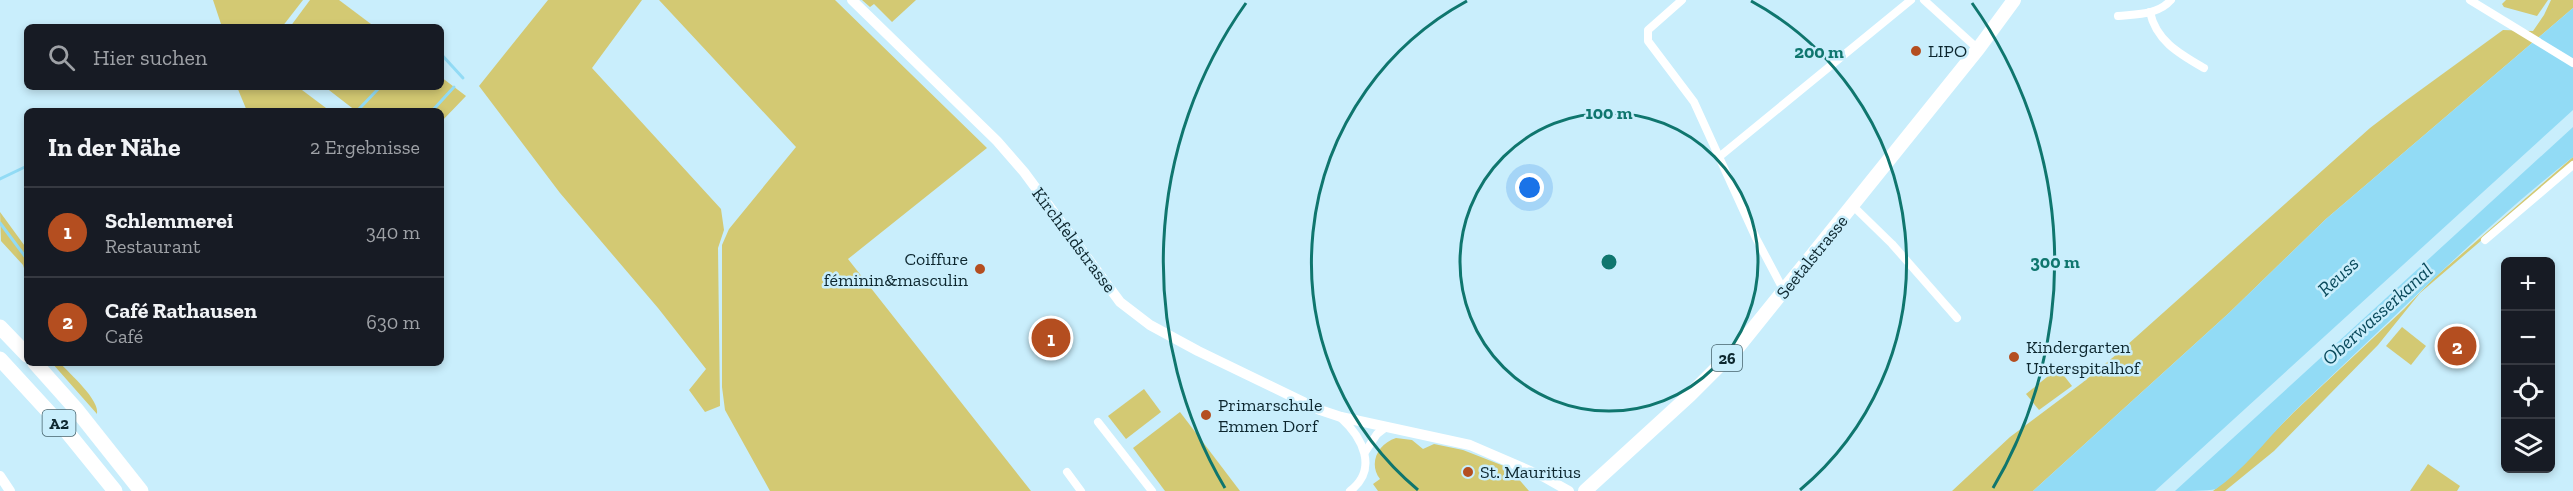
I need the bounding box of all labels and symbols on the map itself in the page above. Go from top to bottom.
place label: LIPO [1928,40,1967,62]
text: 200 m [1794,41,1844,63]
marker: LIPO [1909,44,1923,58]
text: 100 m [1585,102,1633,124]
your location [1515,173,1544,202]
street label: Kirchfeldstrasse [1027,183,1121,297]
street label: Seetalstrasse [1771,211,1853,303]
place label: Coiffure féminin&masculin [824,248,969,291]
text: 300 m [2030,251,2080,273]
water label: Reuss [2312,251,2364,301]
centre of rings [1599,252,1619,272]
water label: Oberwasserkanal [2317,258,2437,370]
marker: Coiffure féminin&masculin [973,262,987,276]
pin: 1 [1032,316,1070,360]
pin: 2 [2438,324,2476,368]
place label: Kindergarten Unterspitalhof [2026,336,2141,379]
road number: 26 [1712,345,1742,371]
marker: Kindergarten Unterspitalhof [2007,350,2021,364]
place label: Primarschule Emmen Dorf [1218,394,1322,437]
marker: Primarschule Emmen Dorf [1199,408,1213,422]
road number: A2 [42,410,76,436]
place label: St. Mauritius [1480,461,1581,483]
marker: St. Mauritius [1461,465,1475,479]

